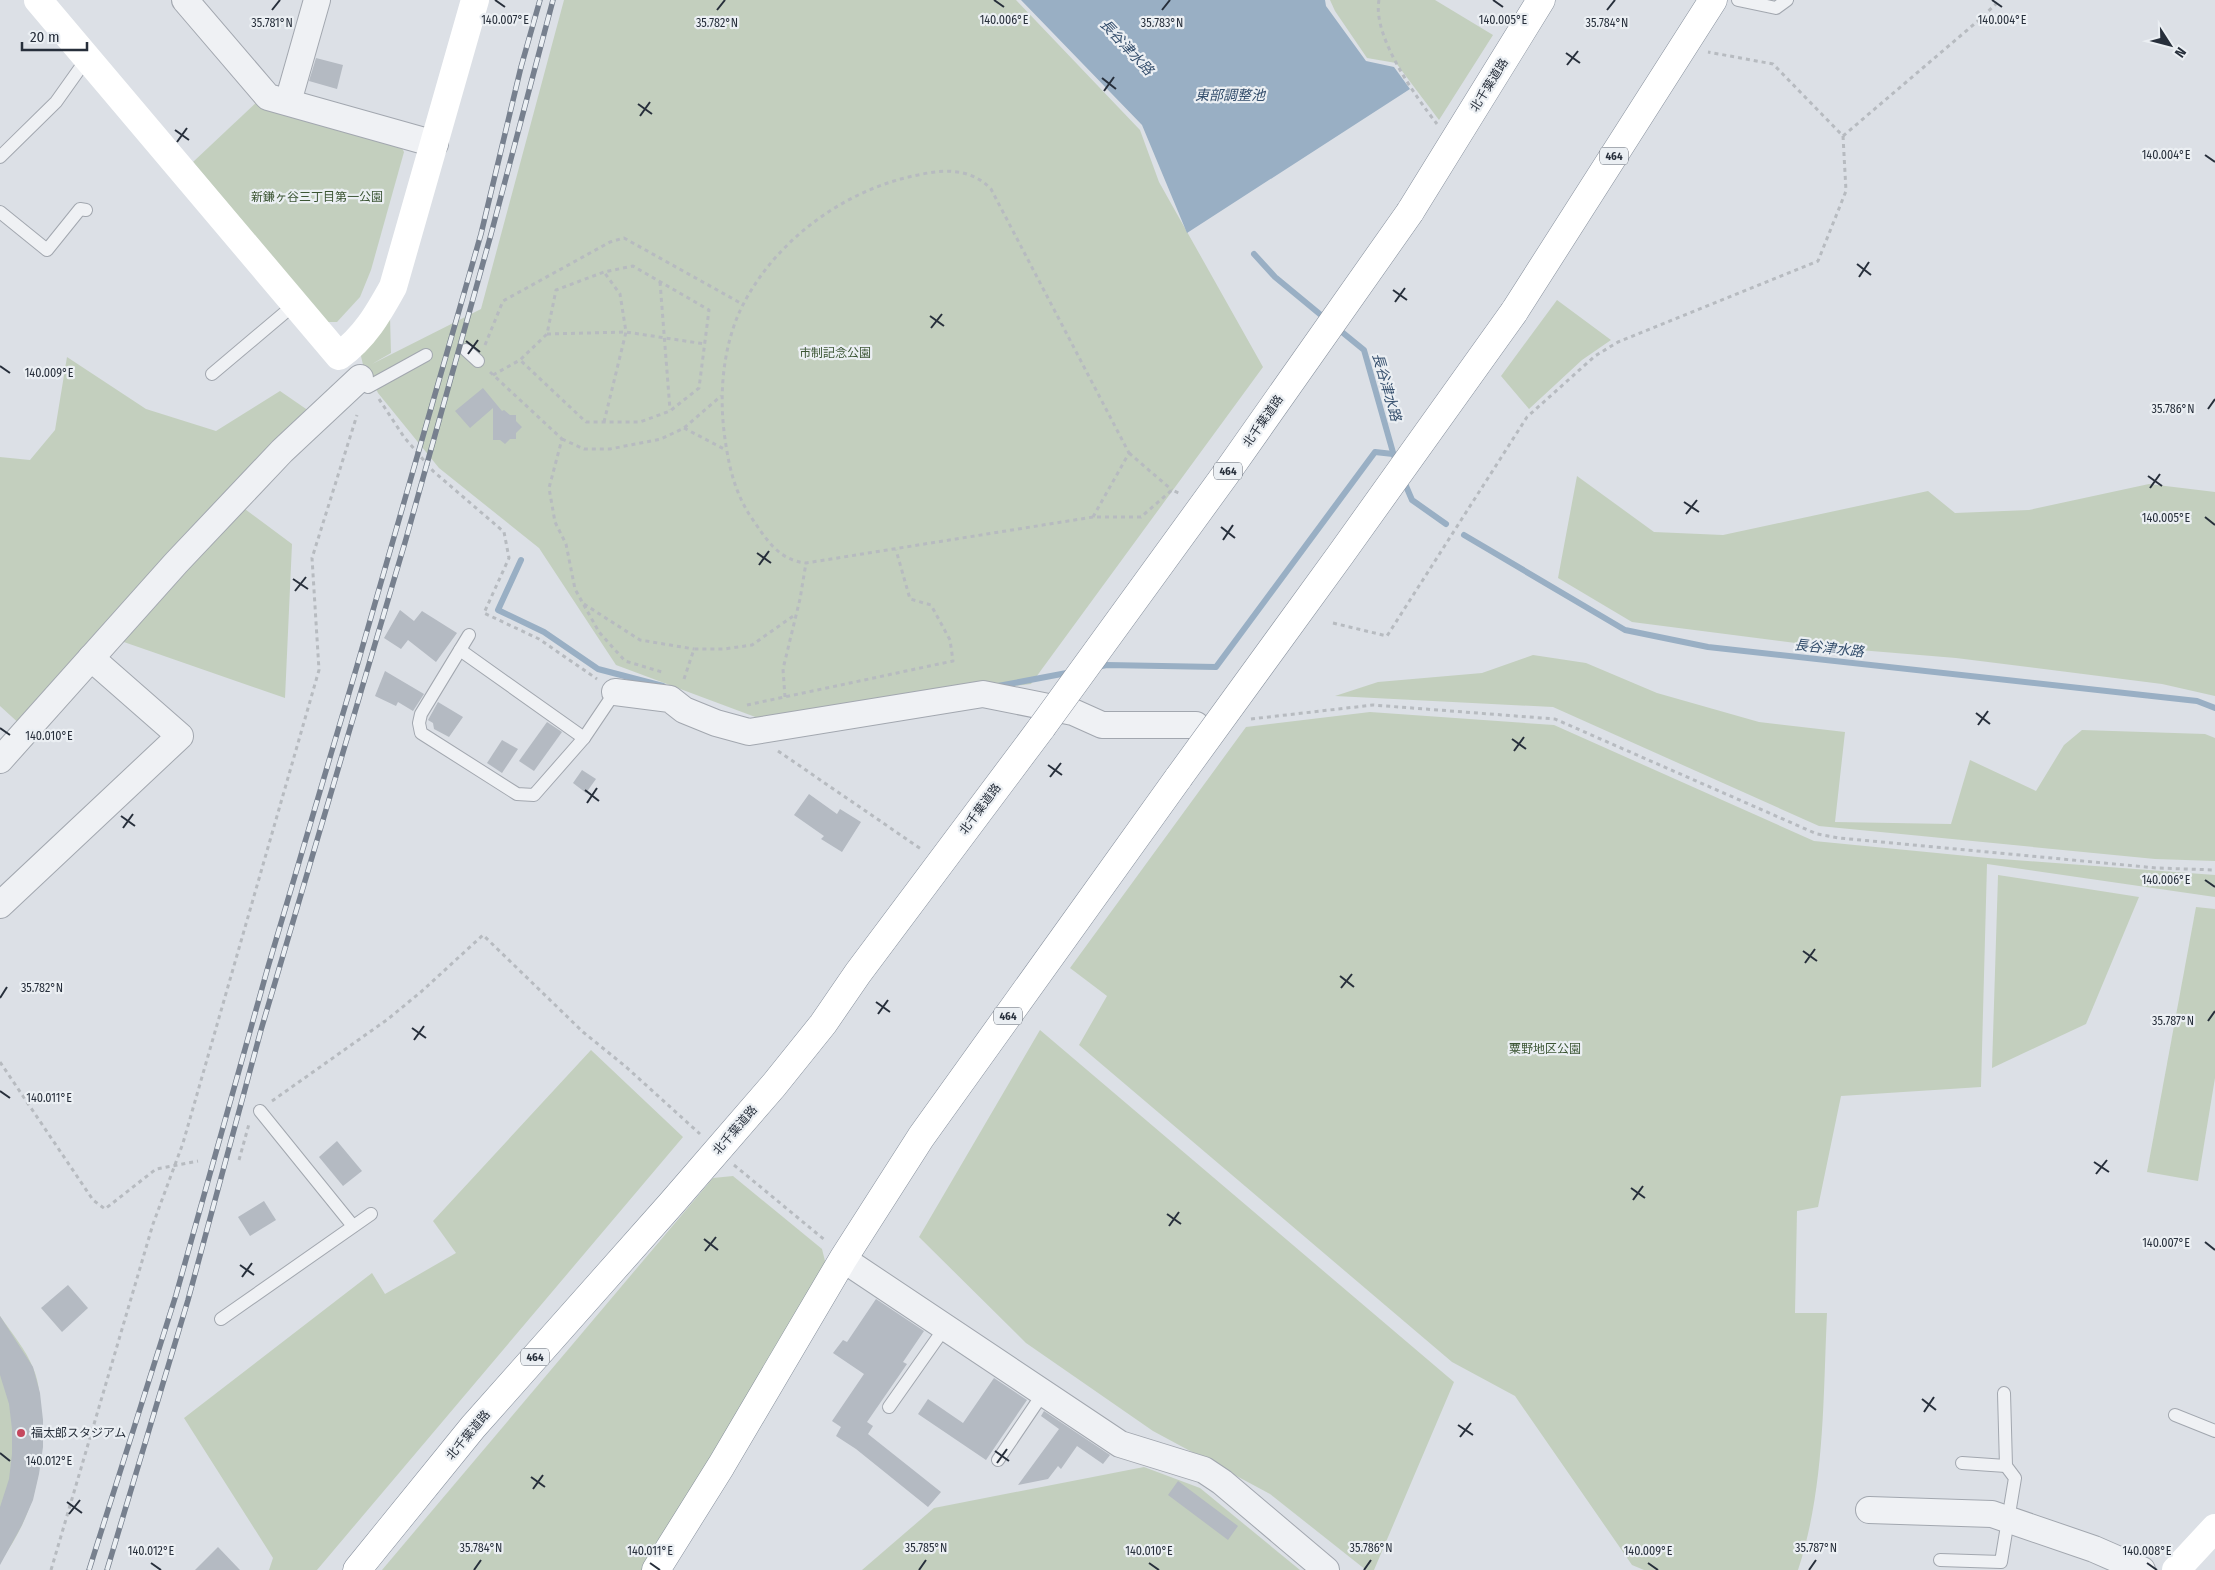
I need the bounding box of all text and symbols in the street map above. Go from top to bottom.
text: 140.007°E [481,13,529,27]
text: 140.006°E [980,13,1029,27]
text: 140.005°E [1479,13,1528,27]
text: 140.004°E [1978,13,2027,27]
text: 35.781°N [251,16,293,30]
text: 35.782°N [696,16,738,30]
water label: 長谷津水路 [1097,16,1157,79]
text: 35.783°N [1141,16,1183,30]
text: 35.784°N [1586,16,1628,30]
scale bar [22,20,88,52]
north arrow [2145,20,2195,70]
text: 20 m [30,28,60,46]
text: N [2171,44,2189,61]
street label: 北千葉道路 [1467,56,1511,114]
water label: 東部調整池 [1195,87,1267,104]
road number: 464 [1600,148,1628,164]
text: 140.004°E [2142,148,2191,162]
park label: 新鎌ヶ谷三丁目第一公園 [251,190,383,204]
park label: 市制記念公園 [799,346,871,360]
water label: 長谷津水路 [1369,351,1405,424]
text: 140.009°E [25,366,74,380]
street label: 北千葉道路 [1240,392,1286,450]
text: 35.786°N [2152,402,2194,416]
road number: 464 [1214,462,1242,480]
text: 140.005°E [2142,511,2191,525]
water label: 長谷津水路 [1793,636,1866,661]
text: 140.010°E [25,729,73,743]
street label: 北千葉道路 [956,781,1004,837]
text: 140.006°E [2142,873,2191,887]
text: 35.782°N [21,981,63,995]
road number: 464 [994,1008,1022,1024]
text: 35.787°N [2152,1014,2194,1028]
park label: 粟野地区公園 [1509,1042,1581,1056]
text: 140.011°E [26,1091,72,1105]
street label: 北千葉道路 [710,1103,760,1157]
text: 140.007°E [2142,1236,2190,1250]
road number: 464 [521,1348,549,1365]
street label: 北千葉道路 [443,1408,493,1462]
place label: 福太郎スタジアム [31,1426,126,1440]
marker: 福太郎スタジアム [15,1427,27,1439]
text: 140.012°E [26,1454,73,1468]
text: 35.784°N [460,1541,502,1555]
text: 35.785°N [905,1541,947,1555]
text: 35.786°N [1350,1541,1392,1555]
text: 35.787°N [1795,1541,1837,1555]
text: 140.012°E [128,1544,175,1558]
text: 140.011°E [627,1544,673,1558]
text: 140.010°E [1125,1544,1173,1558]
text: 140.009°E [1624,1544,1673,1558]
text: 140.008°E [2123,1544,2172,1558]

